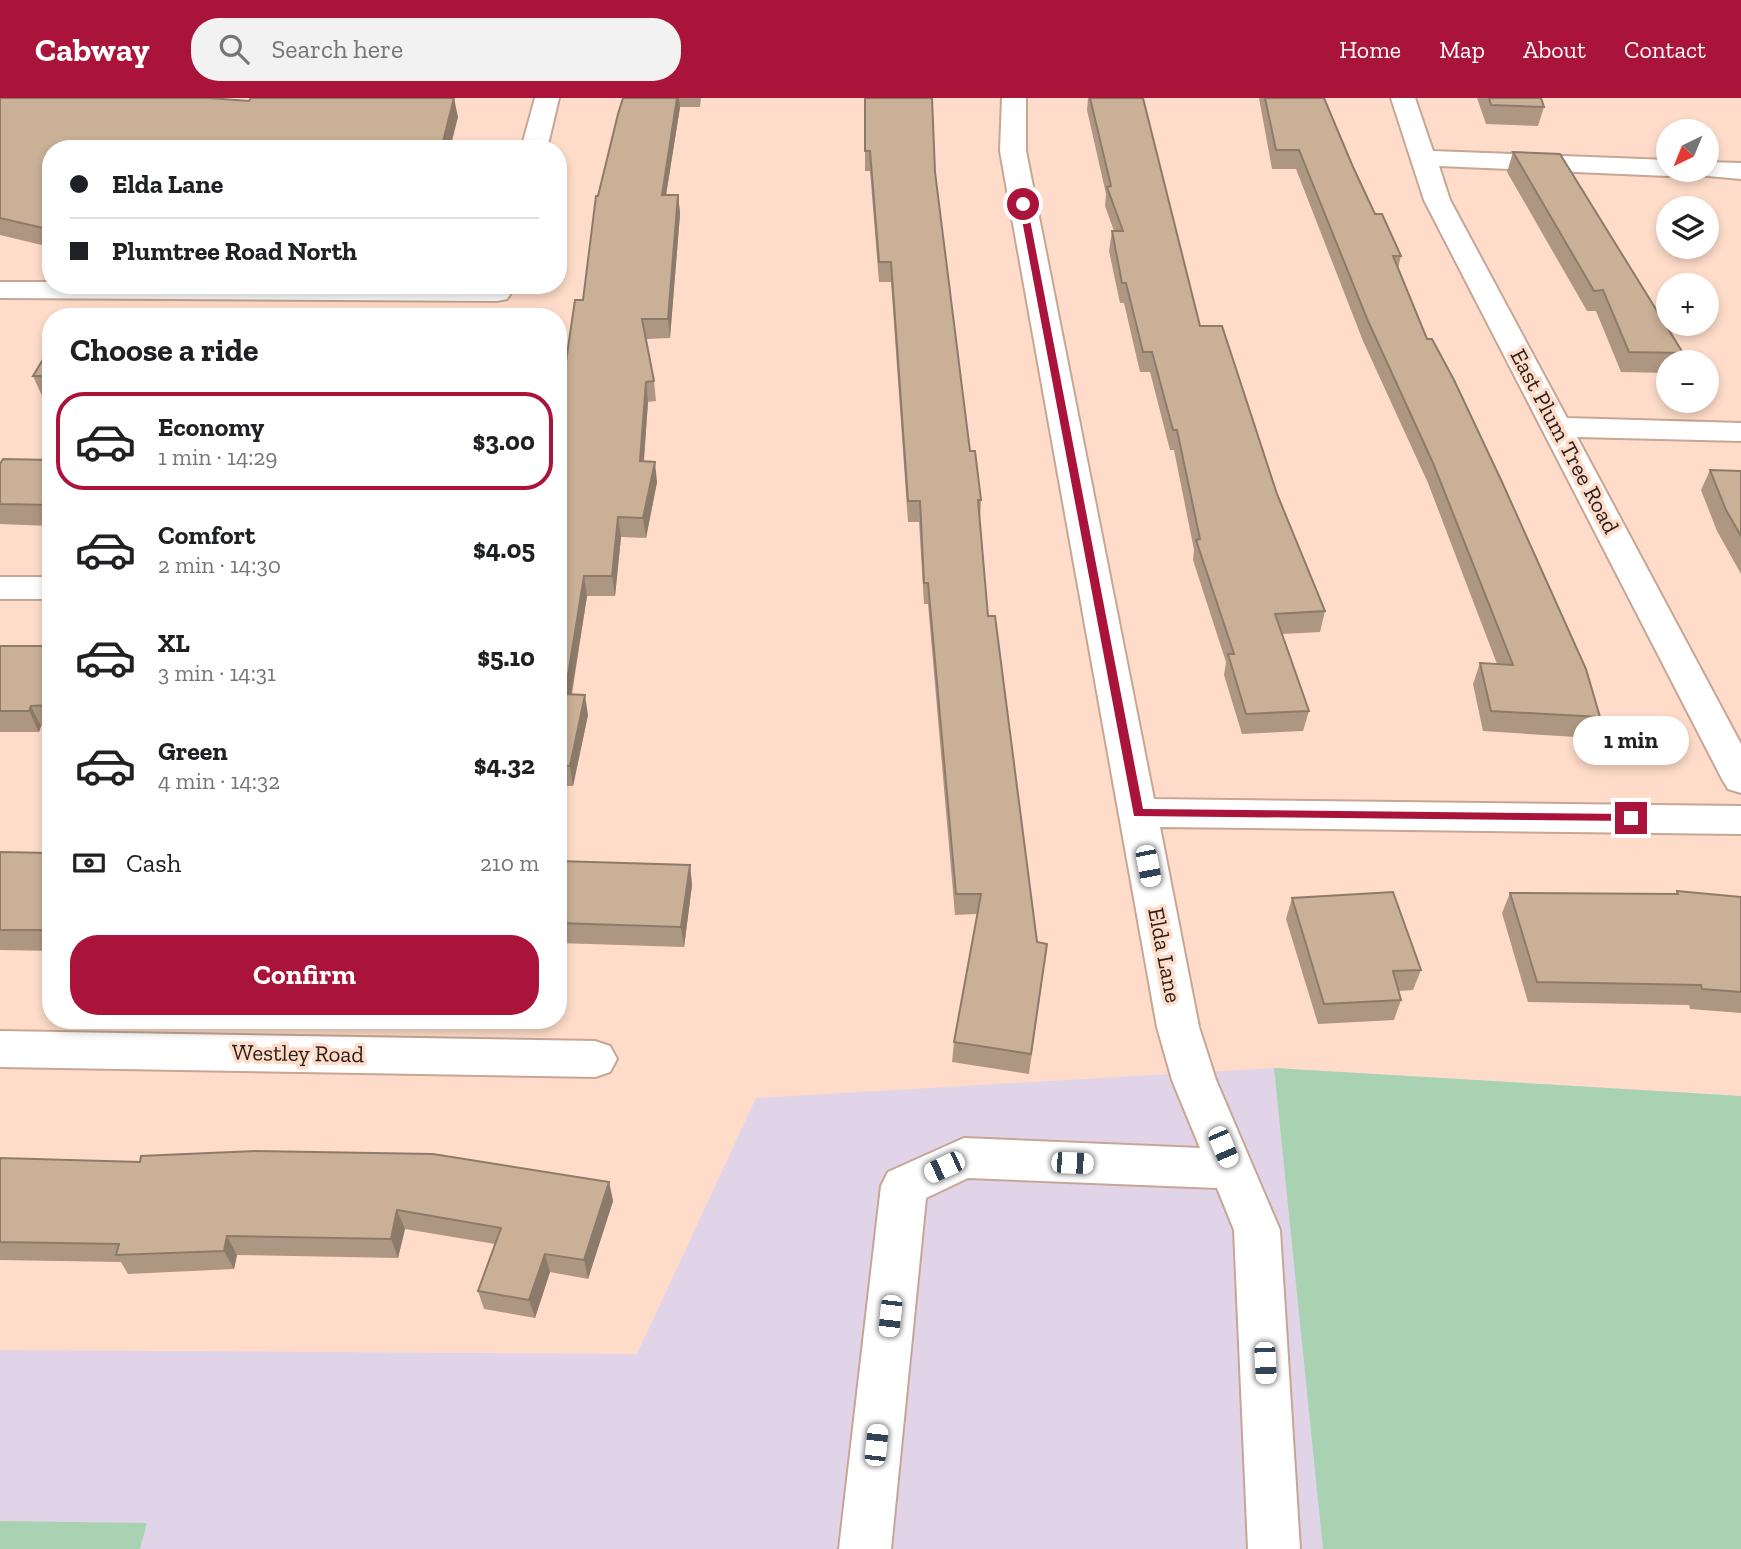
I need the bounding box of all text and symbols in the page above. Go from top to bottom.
search box [191,18,681,81]
text: Cabway [35,30,149,69]
icon: search [215,30,253,68]
text: Search here [271,33,403,65]
text: Home [1339,35,1401,64]
text: Map [1439,35,1485,64]
text: About [1523,35,1586,64]
text: Contact [1624,35,1706,64]
north arrow [1656,119,1718,182]
map controls [1656,119,1719,413]
text: Elda Lane [112,168,223,200]
route start [1007,188,1039,220]
button: layers [1656,196,1719,259]
text: Plumtree Road North [112,235,357,267]
button: + [1656,273,1719,336]
text: Choose a ride [70,331,258,369]
street label: East Plum Tree Road [1504,344,1626,538]
button: − [1656,350,1719,413]
icon: car [74,410,137,473]
text: Economy [158,411,264,443]
text: $3.00 [472,425,535,457]
text: 1 min · 14:29 [158,443,278,471]
icon: car [74,518,137,581]
text: Comfort [158,519,255,551]
text: $4.05 [473,533,535,565]
text: 2 min · 14:30 [158,551,281,579]
icon: car [74,626,137,689]
text: XL [158,627,190,659]
text: $5.10 [477,641,535,673]
text: 3 min · 14:31 [158,659,276,687]
callout: 1 min [1573,716,1689,766]
text: 1 min [1604,726,1658,754]
icon: car [74,734,137,797]
text: Green [158,735,228,767]
text: $4.32 [474,749,535,781]
text: 4 min · 14:32 [158,767,280,795]
route end [1615,802,1647,834]
car [1134,843,1163,889]
icon: cash [70,844,108,882]
text: Cash [126,847,181,879]
text: 210 m [480,849,539,877]
street label: Elda Lane [1142,905,1188,1005]
button: Confirm [70,935,539,1015]
street label: Westley Road [232,1038,365,1068]
car [1206,1124,1241,1170]
car [921,1149,968,1185]
car [1051,1152,1094,1174]
car [878,1294,903,1338]
car [1254,1341,1277,1385]
car [864,1423,889,1467]

